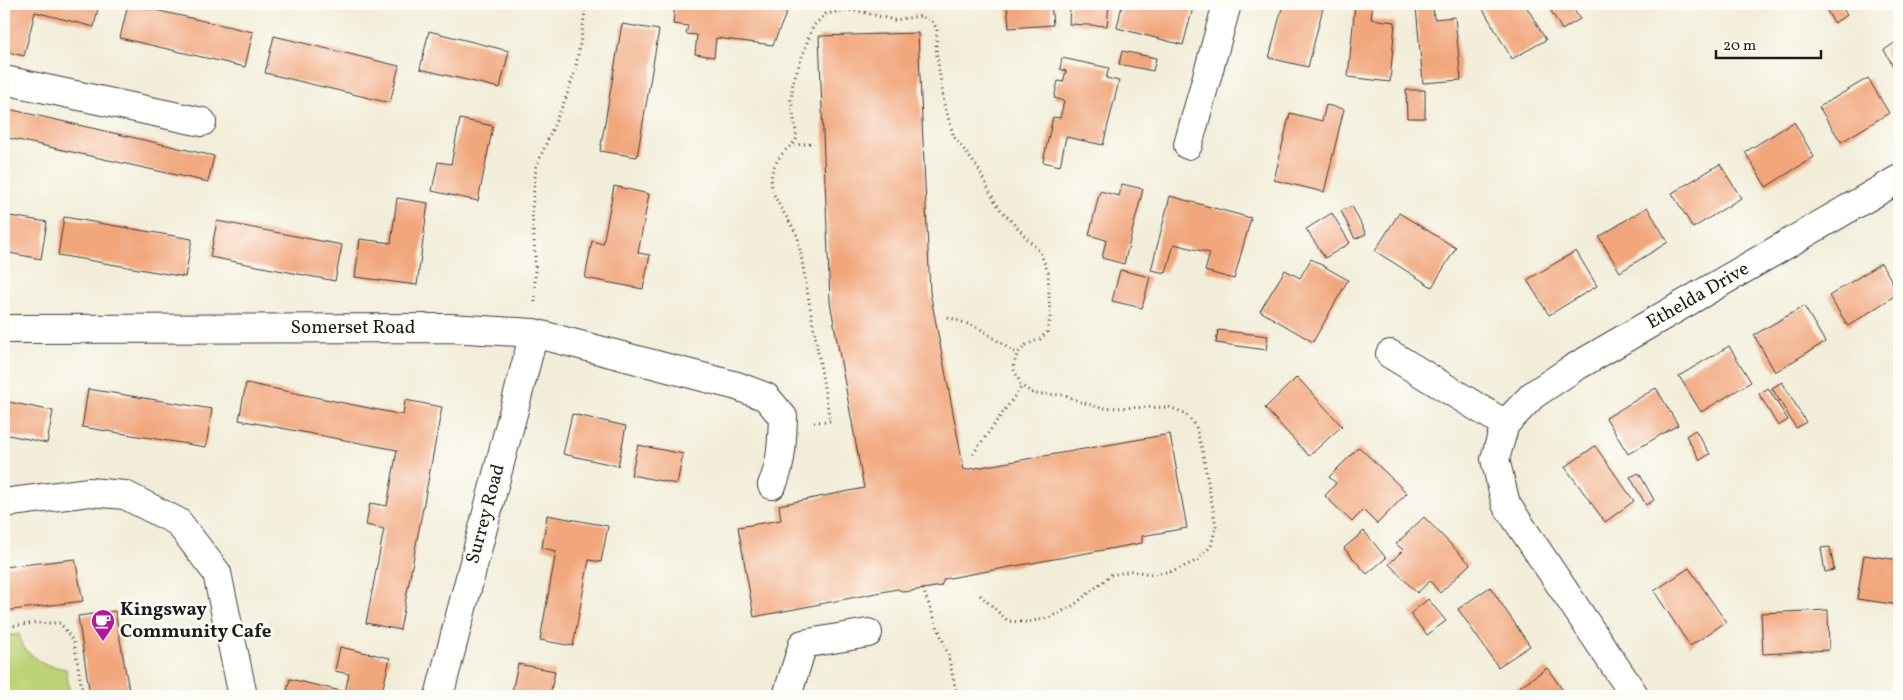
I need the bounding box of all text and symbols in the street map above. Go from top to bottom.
scale bar [1716,28,1820,60]
text: 20 m [1723,36,1756,57]
street label: Ethelda Drive [1642,256,1754,336]
street label: Somerset Road [291,315,415,341]
street label: Surrey Road [460,461,512,567]
place label: Kingsway Community Cafe [120,597,272,645]
cafe icon: Kingsway Community Cafe [90,608,116,642]

